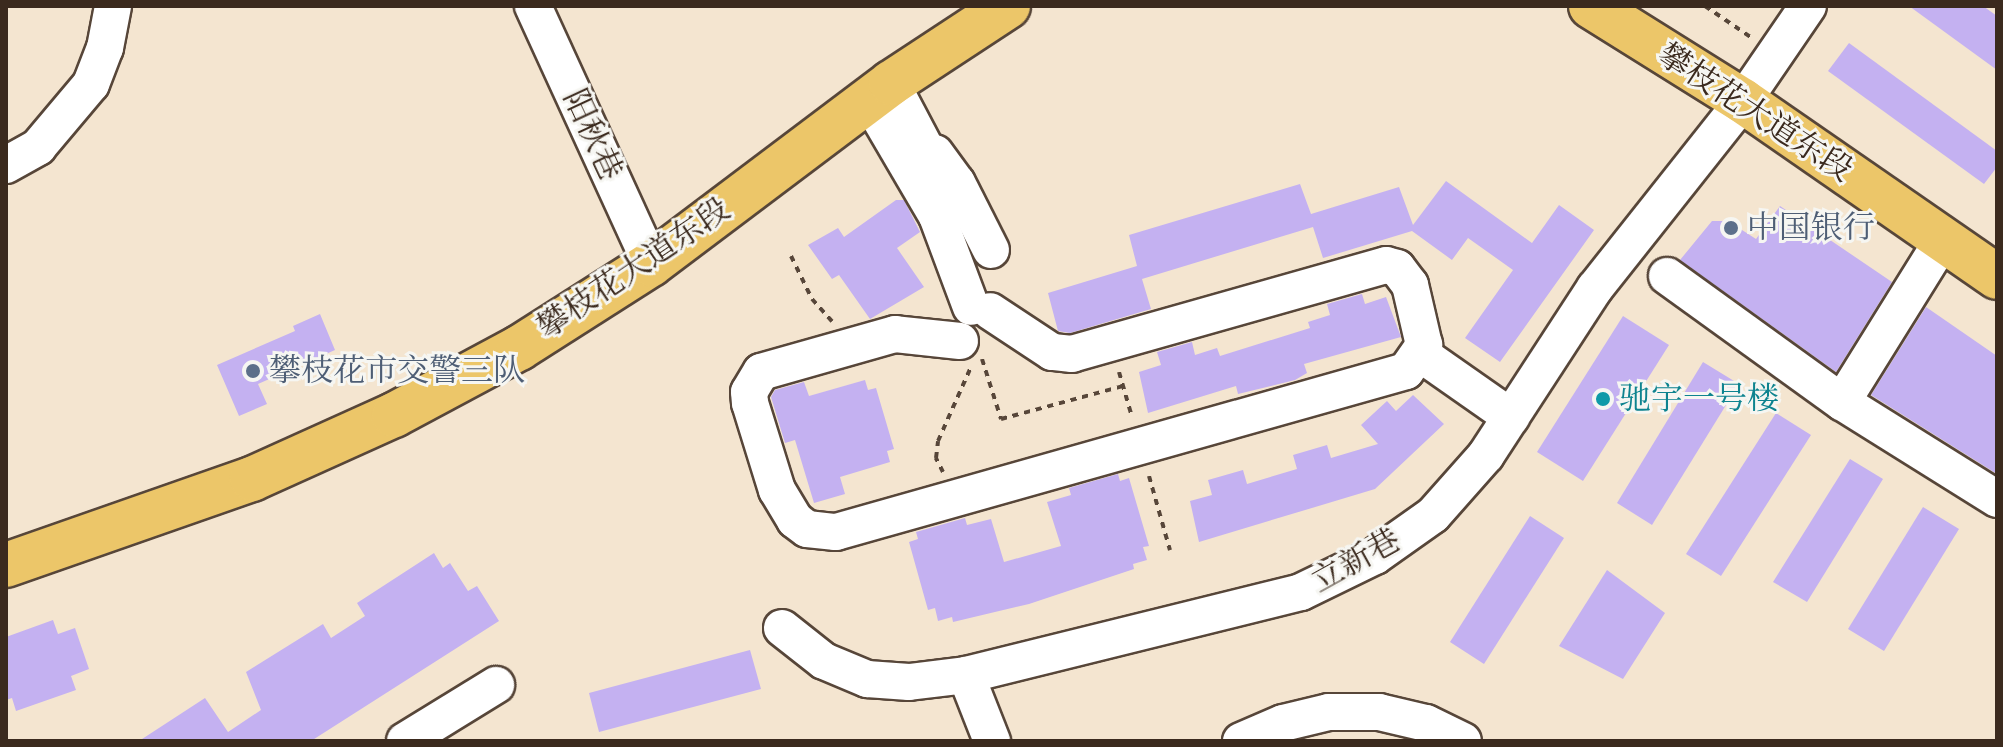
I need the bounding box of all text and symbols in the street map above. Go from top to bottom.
street label: 攀枝花大道东段 [1651,36,1859,190]
street label: 阳秋巷 [554,83,630,187]
street label: 攀枝花大道东段 [530,190,738,348]
place label: 中国银行 [1747,209,1875,247]
marker: 中国银行 [1722,219,1740,237]
place label: 攀枝花市交警三队 [269,352,525,390]
marker: 攀枝花市交警三队 [244,362,262,380]
place label: 驰宇一号楼 [1619,380,1779,418]
marker: 驰宇一号楼 [1594,390,1612,408]
street label: 立新巷 [1305,521,1407,601]

